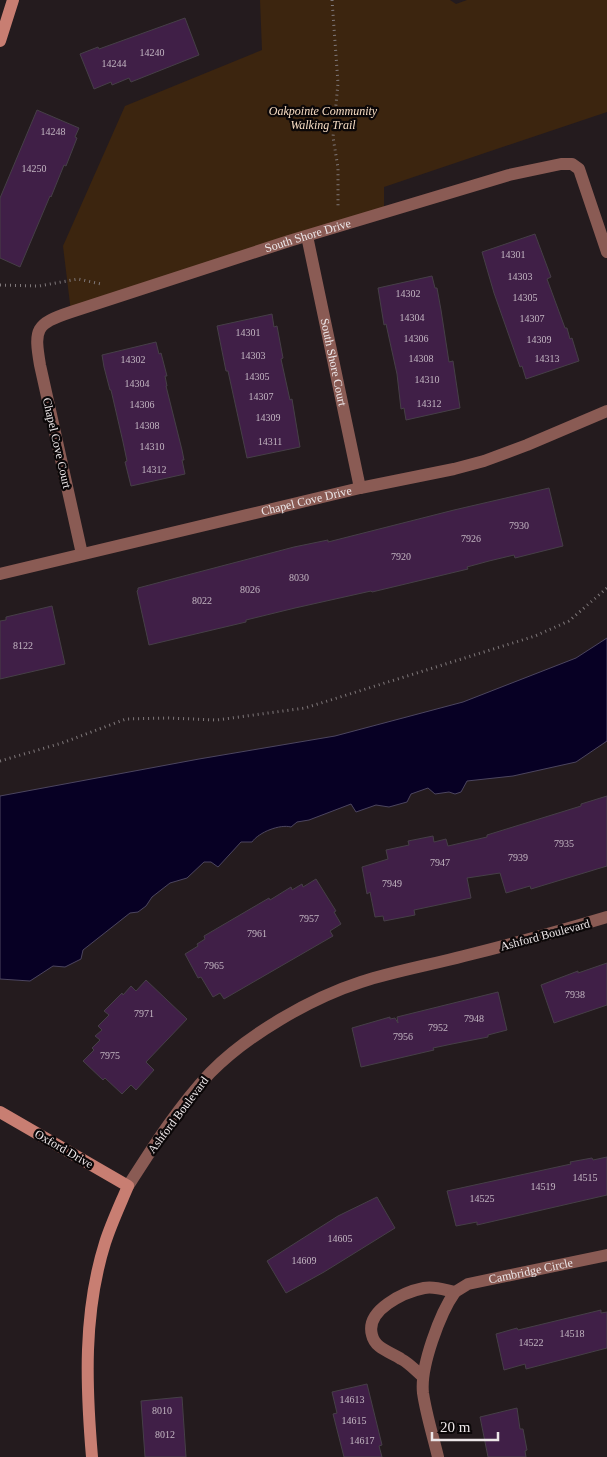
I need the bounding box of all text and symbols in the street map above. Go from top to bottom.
house number: 14240 [140,47,165,58]
house number: 14244 [102,58,127,69]
park label: Oakpointe Community Walking Trail [269,104,378,132]
house number: 14248 [41,126,66,137]
house number: 14250 [22,163,47,174]
street label: South Shore Drive [263,216,353,255]
house number: 14301 [501,249,526,260]
house number: 14303 [508,271,533,282]
house number: 14302 [396,288,421,299]
house number: 14305 [513,292,538,303]
house number: 14304 [400,312,425,323]
house number: 14307 [520,313,545,324]
street label: South Shore Court [317,317,350,408]
house number: 14301 [236,327,261,338]
house number: 14306 [404,333,429,344]
house number: 14309 [527,334,552,345]
house number: 14303 [241,350,266,361]
house number: 14308 [409,353,434,364]
house number: 14313 [535,353,560,364]
house number: 14302 [121,354,146,365]
house number: 14305 [245,371,270,382]
house number: 14310 [415,374,440,385]
house number: 14304 [125,378,150,389]
house number: 14307 [249,391,274,402]
street label: Chapel Cove Court [40,396,74,490]
house number: 14312 [417,398,442,409]
house number: 14306 [130,399,155,410]
house number: 14309 [256,412,281,423]
house number: 14308 [135,420,160,431]
house number: 14311 [258,436,282,447]
house number: 14310 [140,441,165,452]
house number: 14312 [142,464,167,475]
street label: Chapel Cove Drive [260,483,353,518]
house number: 7930 [509,520,529,531]
house number: 7926 [461,533,481,544]
house number: 7920 [391,551,411,562]
house number: 8030 [289,572,309,583]
house number: 8026 [240,584,260,595]
house number: 8022 [192,595,212,606]
house number: 8122 [13,640,33,651]
house number: 7935 [554,838,574,849]
house number: 7939 [508,852,528,863]
house number: 7947 [430,857,450,868]
house number: 7949 [382,878,402,889]
house number: 7957 [299,913,319,924]
street label: Ashford Boulevard [499,916,591,954]
house number: 7961 [247,928,267,939]
house number: 7965 [204,960,224,971]
house number: 7938 [565,989,585,1000]
house number: 7971 [134,1008,154,1019]
house number: 7948 [464,1013,484,1024]
house number: 7952 [428,1022,448,1033]
house number: 7956 [393,1031,413,1042]
house number: 7975 [100,1050,120,1061]
street label: Ashford Boulevard [145,1074,211,1156]
street label: Oxford Drive [32,1127,96,1171]
house number: 14515 [573,1172,598,1183]
house number: 14519 [531,1181,556,1192]
house number: 14525 [470,1193,495,1204]
house number: 14605 [328,1233,353,1244]
house number: 14609 [292,1255,317,1266]
street label: Cambridge Circle [487,1255,574,1287]
house number: 14518 [560,1328,585,1339]
house number: 14522 [519,1337,544,1348]
house number: 14613 [340,1394,365,1405]
house number: 8010 [152,1405,172,1416]
scale bar [432,1410,498,1442]
house number: 14615 [342,1415,367,1426]
text: 20 m [440,1419,471,1435]
house number: 8012 [155,1429,175,1440]
house number: 14617 [350,1435,375,1446]

